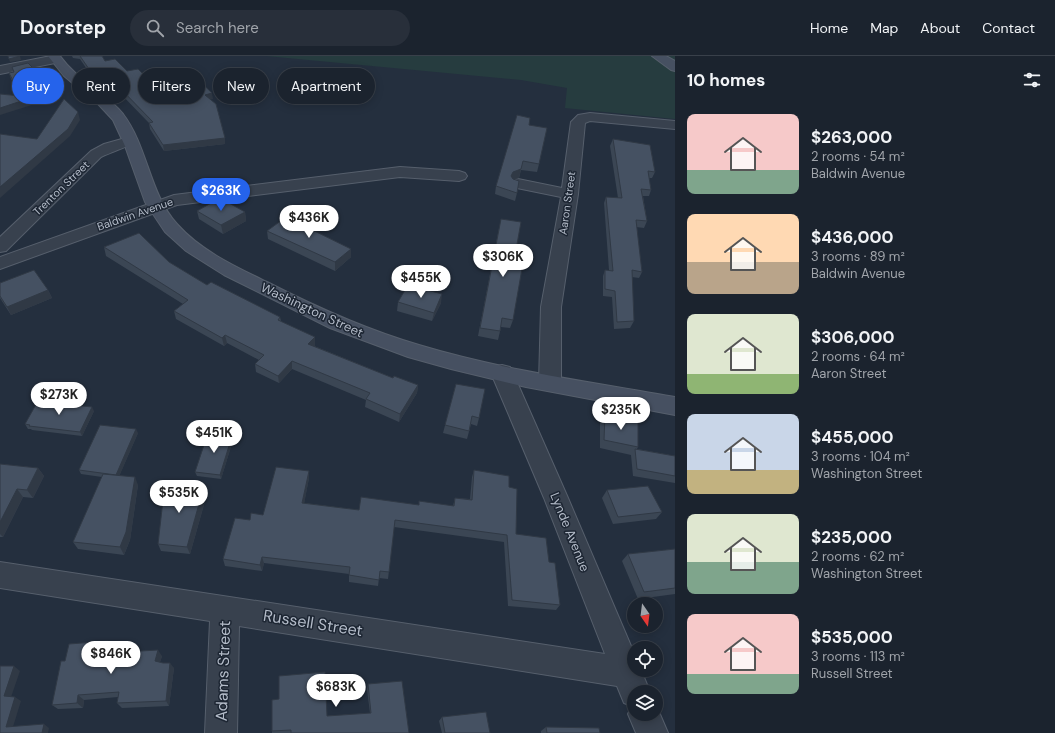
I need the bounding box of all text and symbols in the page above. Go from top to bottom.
search box [130,10,410,46]
text: Doorstep [20,15,106,40]
icon: search [144,17,166,39]
text: Search here [176,18,259,38]
text: Home [810,19,848,37]
text: Map [870,19,898,37]
text: About [920,19,960,37]
text: Contact [982,19,1035,37]
chip: Buy [12,68,64,104]
chip: Rent [72,68,130,104]
chip: Filters [138,68,205,104]
chip: New [213,68,269,104]
chip: Apartment [277,68,375,104]
text: 10 homes [687,69,765,91]
icon: filters [1021,69,1043,91]
text: $263,000 [811,126,892,148]
icon: home [719,130,767,178]
text: 2 rooms · 54 m² [811,148,905,165]
street label: Trenton Street [30,158,92,218]
text: Baldwin Avenue [811,165,905,182]
street label: Aaron Street [556,170,578,236]
pin: $263K [193,178,249,212]
text: $263K [201,182,241,199]
street label: Baldwin Avenue [95,194,175,234]
pin: $436K [281,205,337,239]
text: $436K [289,209,329,226]
text: $436,000 [811,226,893,248]
icon: home [719,230,767,278]
pin: $306K [475,244,531,278]
text: $306K [482,248,524,265]
text: 3 rooms · 89 m² [811,248,905,265]
pin: $455K [393,265,449,299]
text: Baldwin Avenue [811,265,905,282]
text: $455K [401,269,441,286]
street label: Washington Street [258,279,366,341]
text: $306,000 [811,326,894,348]
icon: home [719,330,767,378]
text: 2 rooms · 64 m² [811,348,905,365]
text: Aaron Street [811,365,886,382]
pin: $273K [31,382,87,416]
text: $273K [40,386,78,403]
pin: $235K [593,397,649,431]
text: $235K [601,401,641,418]
pin: $451K [186,420,242,454]
text: $451K [195,424,233,441]
text: $455,000 [811,426,894,448]
icon: home [719,430,767,478]
text: 3 rooms · 104 m² [811,448,910,465]
text: Washington Street [811,465,922,482]
pin: $535K [151,480,207,514]
text: $535K [159,484,199,501]
street label: Lynde Avenue [546,490,594,574]
text: $235,000 [811,526,892,548]
icon: home [719,530,767,578]
text: 2 rooms · 62 m² [811,548,904,565]
text: Washington Street [811,565,922,582]
north arrow [627,597,663,633]
map controls [627,597,663,721]
street label: Russell Street [262,605,364,641]
street label: Adams Street [211,620,235,722]
text: $535,000 [811,626,893,648]
icon: home [719,630,767,678]
pin: $846K [83,641,139,675]
button: locate [627,641,663,677]
text: $846K [90,645,132,662]
text: 3 rooms · 113 m² [811,648,905,665]
text: Russell Street [811,665,893,682]
pin: $683K [308,674,364,708]
text: $683K [316,678,356,695]
button: layers [627,685,663,721]

